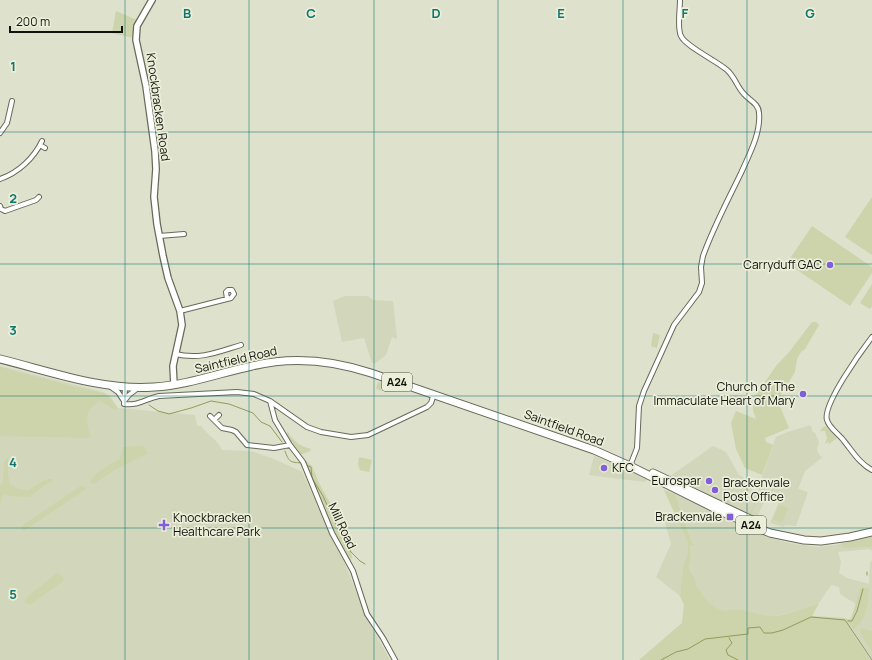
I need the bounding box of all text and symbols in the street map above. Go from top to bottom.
text: B [183,4,191,22]
text: C [306,4,316,22]
text: D [431,4,441,22]
text: E [557,4,565,22]
text: F [682,4,689,22]
text: G [805,4,815,22]
scale bar [10,8,122,34]
text: 200 m [16,13,50,30]
street label: Knockbracken Road [142,52,175,162]
text: 1 [10,57,16,75]
text: 2 [9,189,17,207]
place label: Carryduff GAC [743,256,822,273]
marker: Carryduff GAC [825,260,835,270]
text: 3 [9,321,17,339]
street label: Saintfield Road [193,342,279,377]
road number: A24 [382,373,412,391]
place label: Church of The Immaculate Heart of Mary [654,378,796,409]
marker: Church of The Immaculate Heart of Mary [798,389,808,399]
street label: Saintfield Road [522,405,606,450]
text: 4 [9,453,17,471]
place label: KFC [612,459,634,476]
marker: KFC [599,463,609,473]
place label: Eurospar [651,472,702,489]
place label: Brackenvale Post Office [723,474,790,505]
marker: Eurospar [704,476,714,486]
marker: Brackenvale Post Office [710,485,720,495]
street label: Mill Road [324,500,361,552]
place label: Brackenvale [655,508,722,525]
place label: Knockbracken Healthcare Park [173,509,261,540]
marker: Brackenvale [725,512,735,522]
road number: A24 [736,516,766,534]
marker: Knockbracken Healthcare Park [158,519,170,531]
text: 5 [9,585,17,603]

